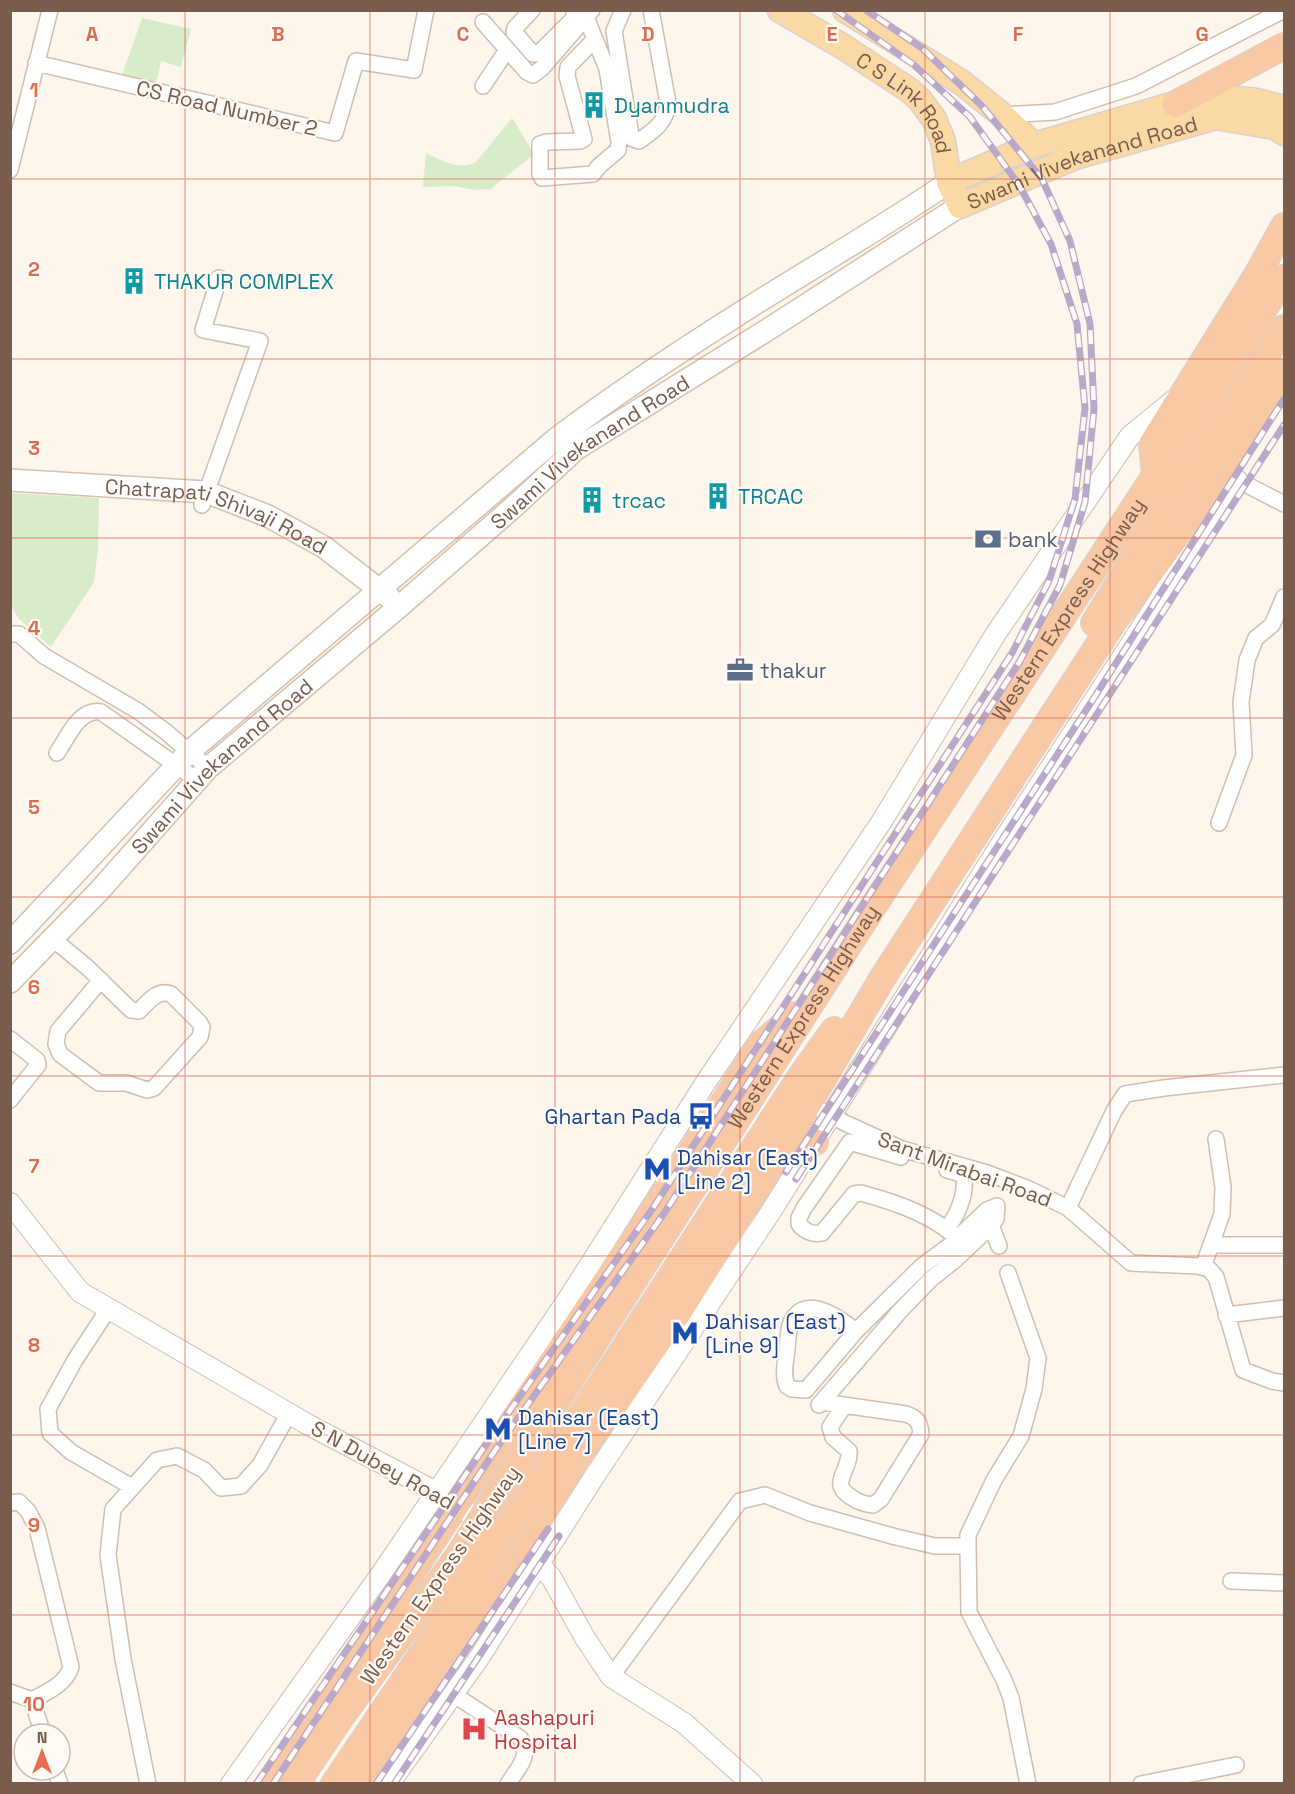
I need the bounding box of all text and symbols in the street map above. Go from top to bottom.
text: A [86,21,99,47]
text: B [271,21,285,47]
text: C [457,21,470,47]
text: D [641,21,655,47]
text: E [826,21,838,47]
text: F [1013,21,1024,47]
text: G [1195,21,1209,47]
street label: C S Link Road [851,46,958,155]
street label: CS Road Number 2 [134,74,320,142]
text: 1 [29,77,39,103]
building icon: Dyanmudra [579,90,609,120]
place label: Dyanmudra [614,92,730,119]
street label: Swami Vivekanand Road [963,109,1200,215]
text: 2 [28,256,40,282]
building icon: THAKUR COMPLEX [119,266,149,296]
place label: THAKUR COMPLEX [154,268,334,295]
street label: Swami Vivekanand Road [484,368,694,535]
text: 3 [28,435,40,461]
street label: Chatrapati Shivaji Road [104,472,332,560]
building icon: TRCAC [703,481,733,511]
place label: TRCAC [738,483,803,510]
building icon: trcac [577,485,607,515]
place label: trcac [612,487,666,514]
street label: Western Express Highway [985,492,1150,726]
bank icon: bank [973,524,1003,554]
place label: bank [1008,526,1058,553]
text: 4 [28,615,41,641]
office icon: thakur [725,655,755,685]
place label: thakur [760,657,827,684]
street label: Swami Vivekanand Road [125,672,318,859]
text: 5 [28,794,40,820]
street label: Western Express Highway [721,899,885,1134]
text: 6 [28,974,40,1000]
bus stop icon: Ghartan Pada [686,1101,716,1131]
place label: Ghartan Pada [545,1103,681,1130]
street label: Sant Mirabai Road [874,1125,1056,1213]
place label: Dahisar (East) [Line 2] [677,1144,818,1195]
text: 7 [28,1153,40,1179]
metro station icon: Dahisar (East) [Line 2] [642,1154,672,1184]
place label: Dahisar (East) [Line 9] [705,1308,846,1359]
metro station icon: Dahisar (East) [Line 9] [670,1318,700,1348]
text: 8 [28,1332,40,1358]
place label: Dahisar (East) [Line 7] [518,1404,659,1455]
street label: S N Dubey Road [306,1414,460,1516]
metro station icon: Dahisar (East) [Line 7] [483,1414,513,1444]
street label: Western Express Highway [354,1460,526,1690]
text: 9 [28,1512,40,1538]
text: 10 [23,1691,45,1717]
place label: Aashapuri Hospital [494,1704,595,1755]
hospital icon: Aashapuri Hospital [459,1714,489,1744]
north arrow [12,1722,72,1782]
text: N [37,1727,47,1748]

